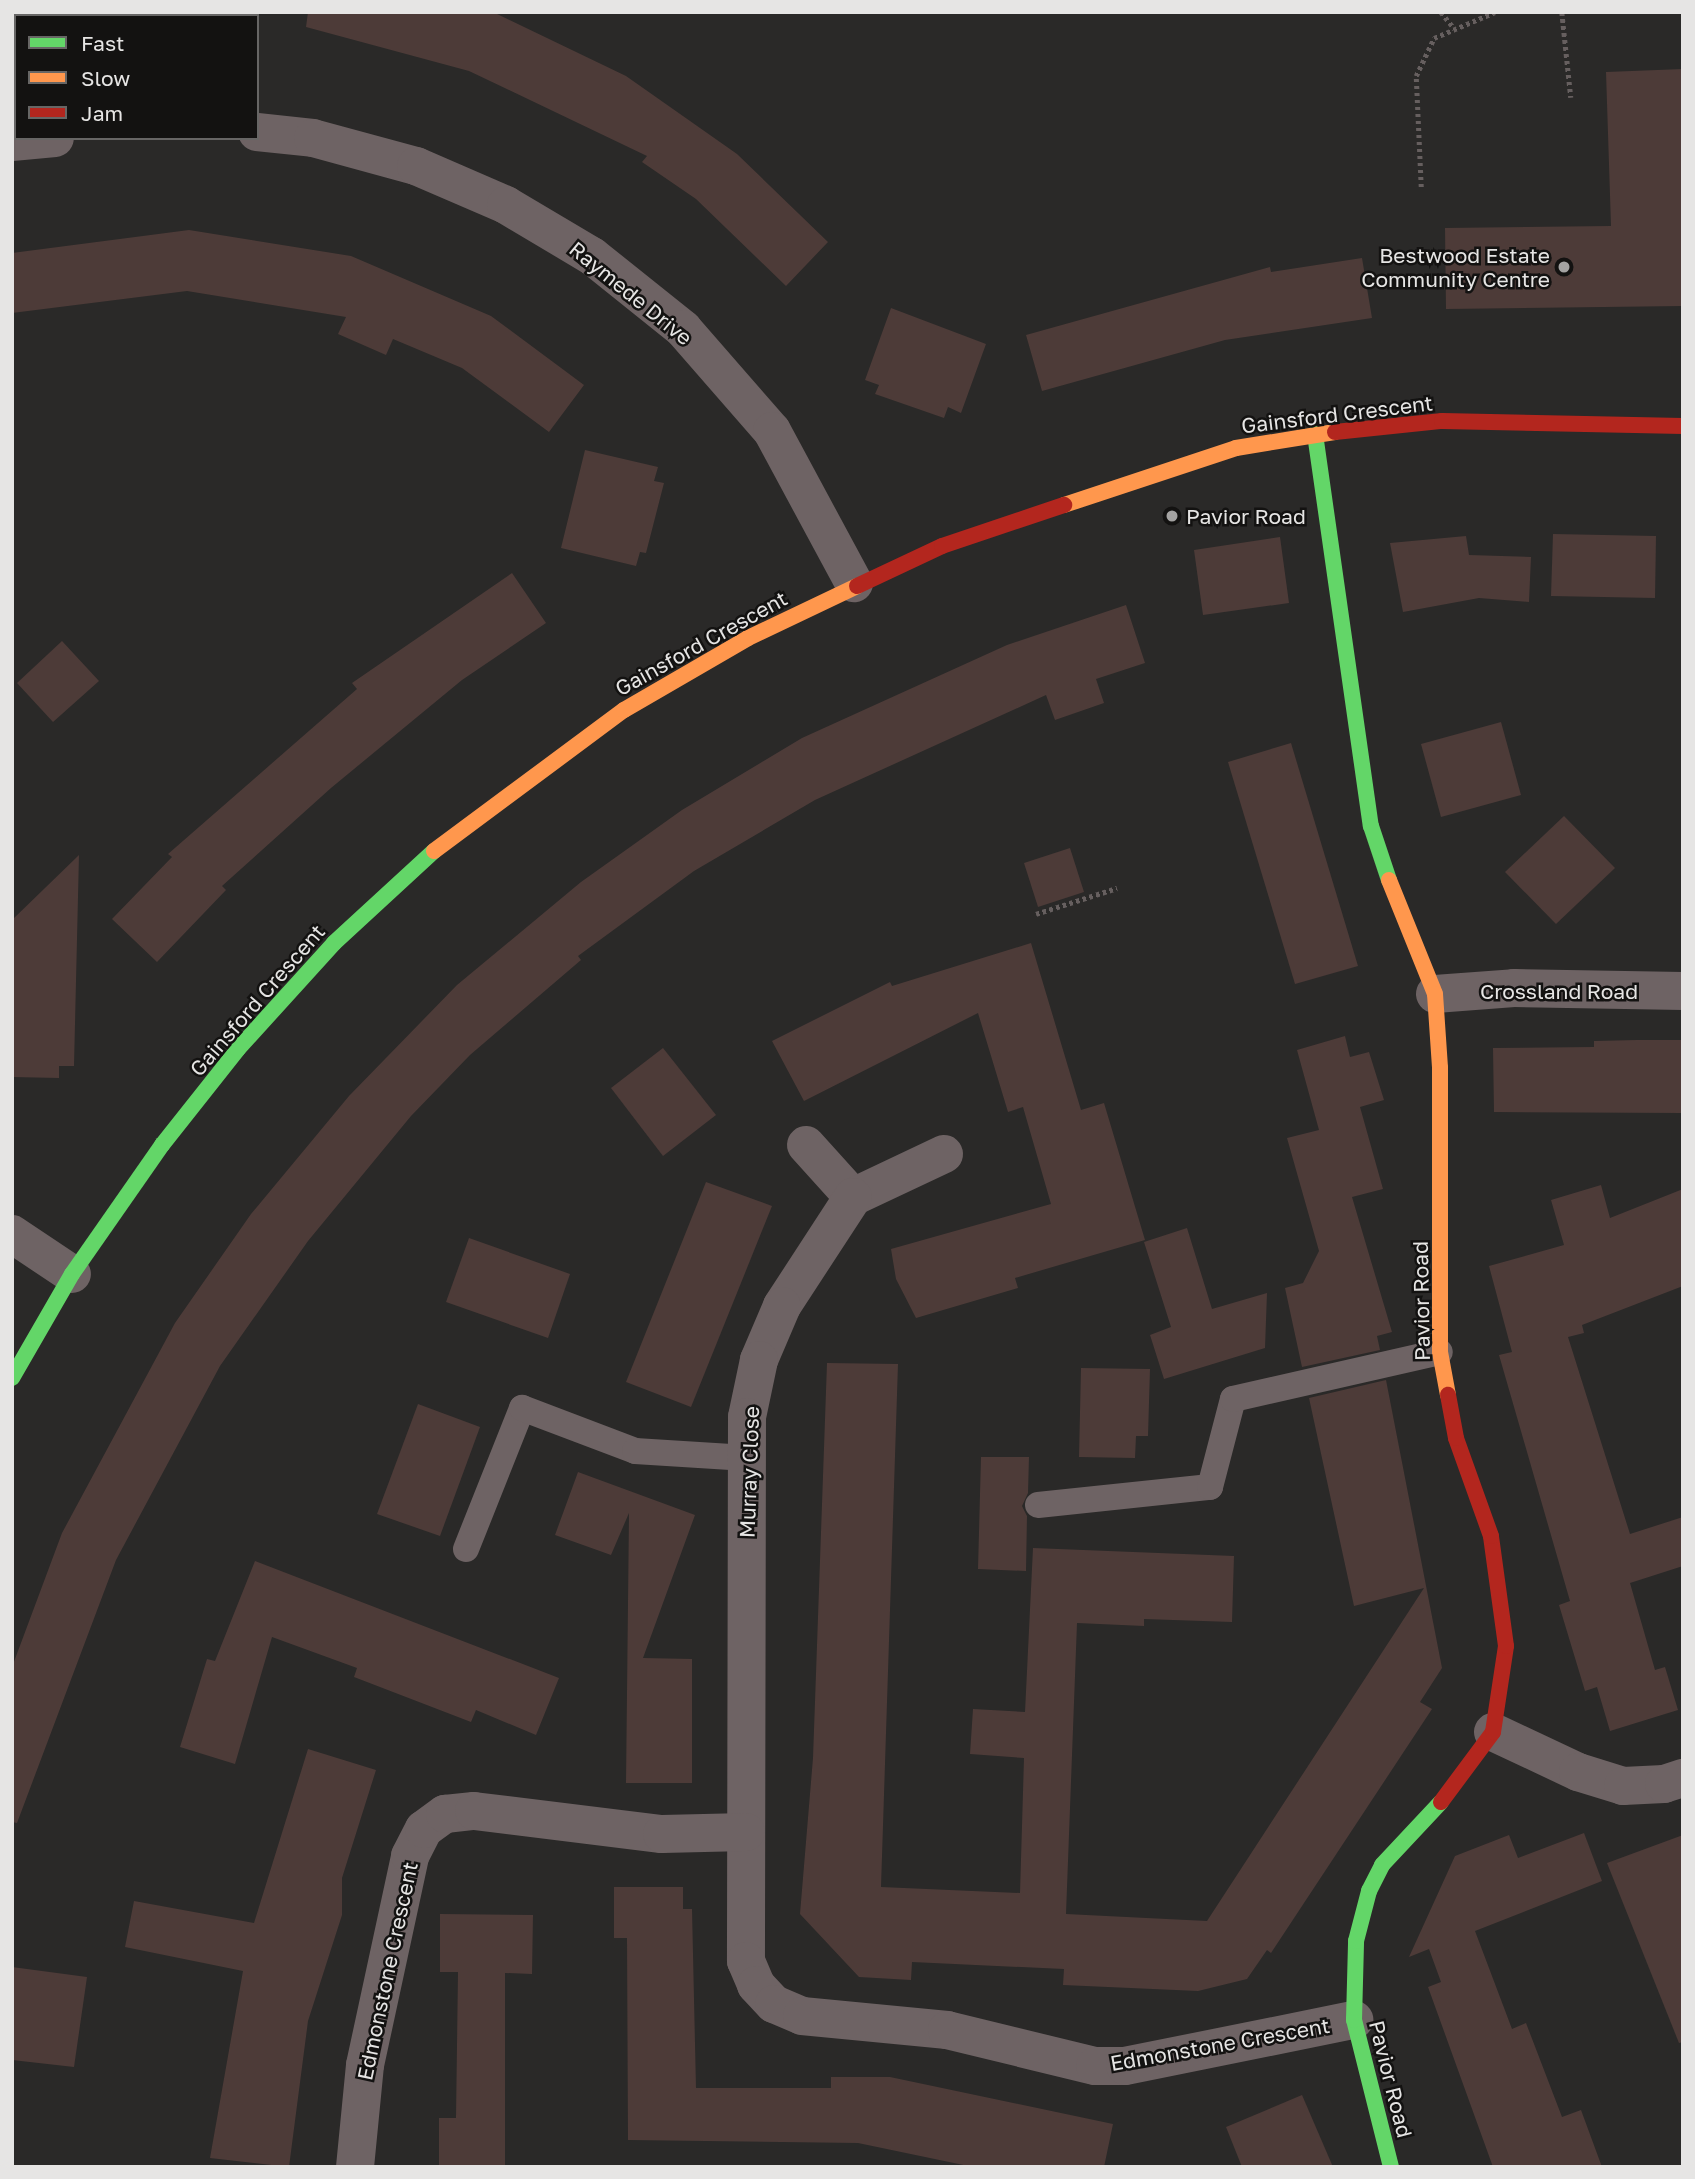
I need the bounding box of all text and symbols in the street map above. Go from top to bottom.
legend [14,14,259,140]
text: Fast [81,30,124,56]
text: Slow [81,65,130,91]
text: Jam [81,100,123,126]
street label: Raymede Drive [565,236,697,350]
place label: Bestwood Estate Community Centre [1361,242,1550,292]
marker: Bestwood Estate Community Centre [1556,259,1572,275]
street label: Gainsford Crescent [1240,390,1434,438]
place label: Pavior Road [1186,503,1306,529]
marker: Pavior Road [1164,508,1180,524]
street label: Gainsford Crescent [611,585,791,701]
street label: Gainsford Crescent [184,919,330,1081]
street label: Crossland Road [1480,978,1638,1004]
street label: Pavior Road [1407,1241,1435,1361]
street label: Murray Close [734,1406,764,1538]
street label: Edmonstone Crescent [352,1860,422,2082]
street label: Edmonstone Crescent [1108,2012,1332,2076]
street label: Pavior Road [1364,2018,1418,2140]

